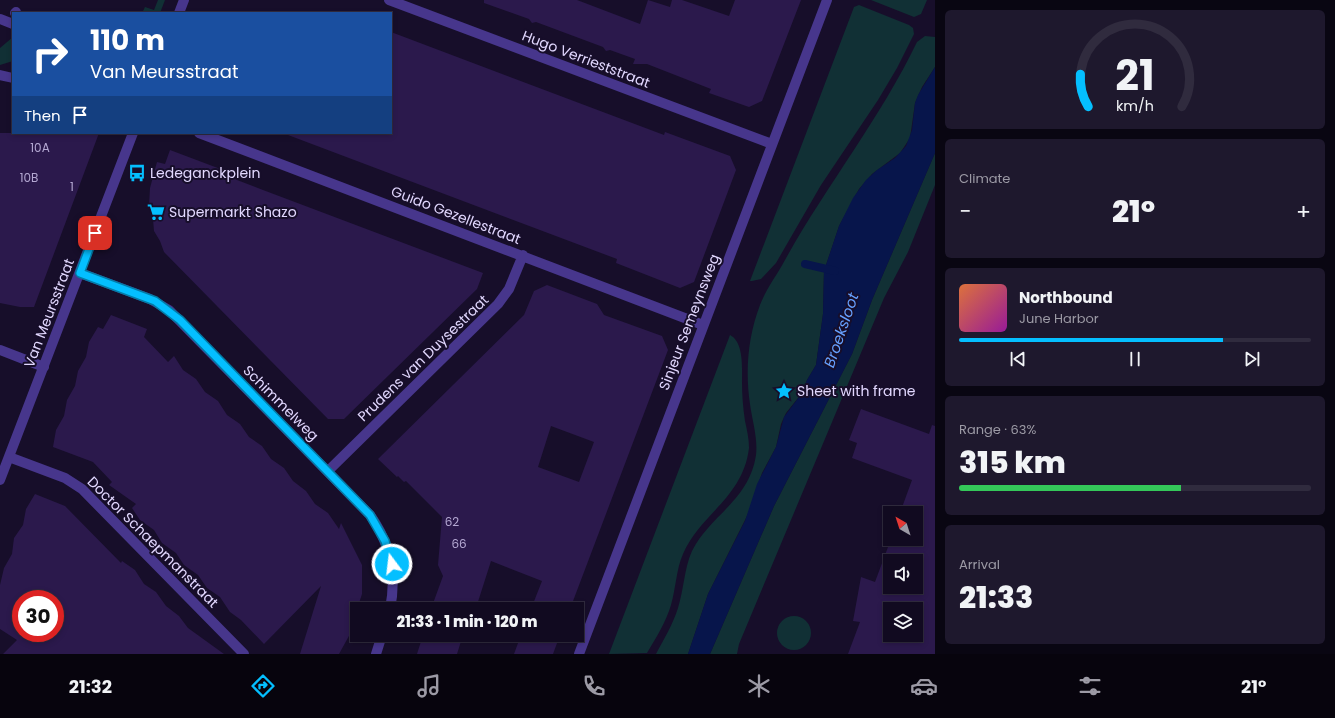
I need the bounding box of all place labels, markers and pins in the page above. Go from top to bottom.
bus stop icon: Ledeganckplein [127,163,147,183]
place label: Ledeganckplein [150,163,260,183]
supermarket icon: Supermarkt Shazo [146,202,166,222]
place label: Supermarkt Shazo [169,202,297,222]
pin [78,216,112,250]
place icon: Sheet with frame [774,381,794,401]
place label: Sheet with frame [797,381,916,401]

